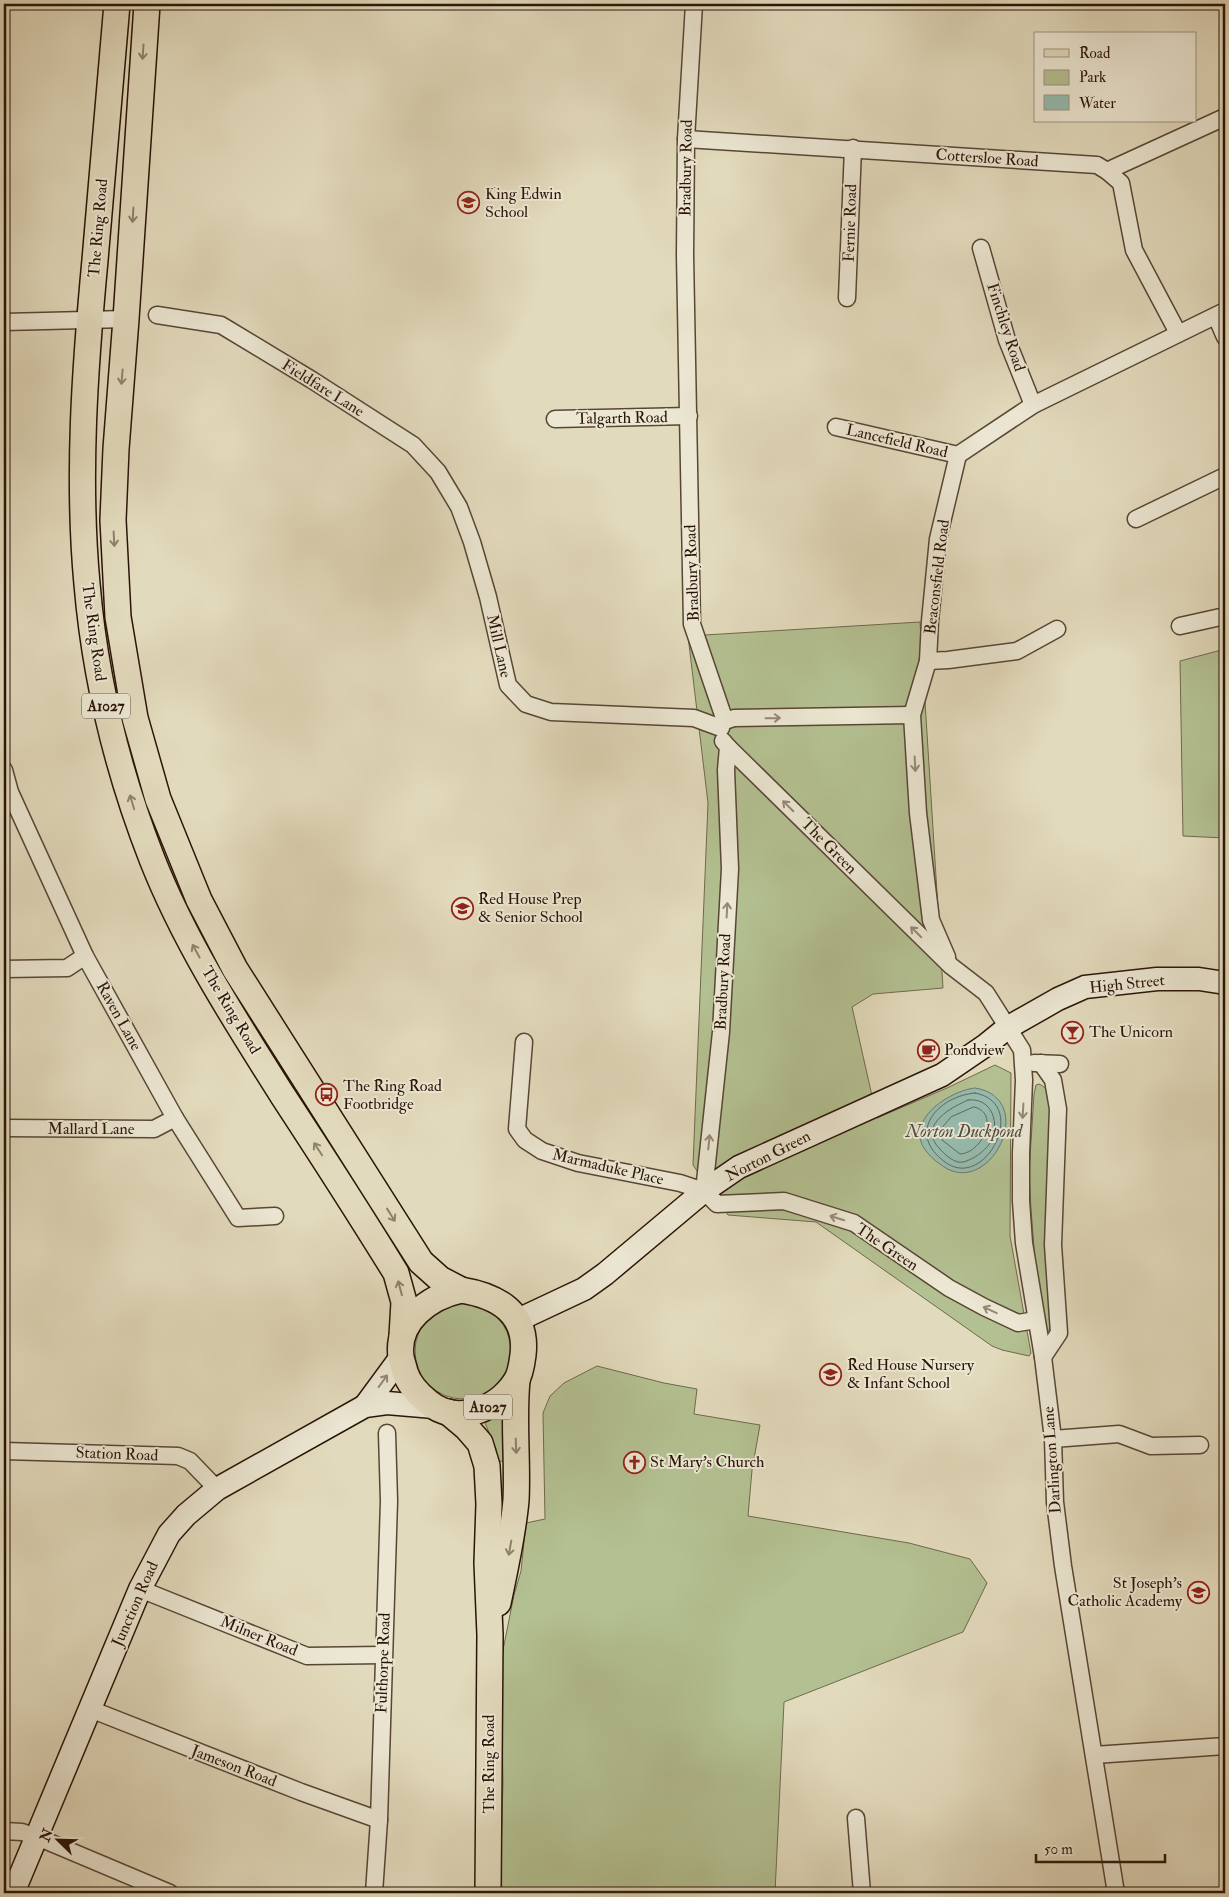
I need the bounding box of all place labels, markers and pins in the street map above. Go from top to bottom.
place label: King Edwin School [485,184,562,222]
school or university icon: King Edwin School [457,191,481,215]
place label: Red House Prep & Senior School [478,889,583,927]
school or university icon: Red House Prep & Senior School [450,896,474,920]
bar icon: The Unicorn [1061,1020,1085,1044]
place label: The Unicorn [1089,1022,1173,1042]
cafe icon: Pondview [916,1038,940,1062]
place label: Pondview [944,1040,1005,1060]
place label: The Ring Road Footbridge [343,1076,442,1114]
bus stop icon: The Ring Road Footbridge [315,1083,339,1107]
place label: Red House Nursery & Infant School [847,1355,975,1393]
school or university icon: Red House Nursery & Infant School [819,1362,843,1386]
church icon: St Mary’s Church [622,1450,646,1474]
place label: St Mary’s Church [650,1452,765,1472]
place label: St Joseph's Catholic Academy [1068,1573,1183,1611]
school or university icon: St Joseph's Catholic Academy [1186,1580,1210,1604]

